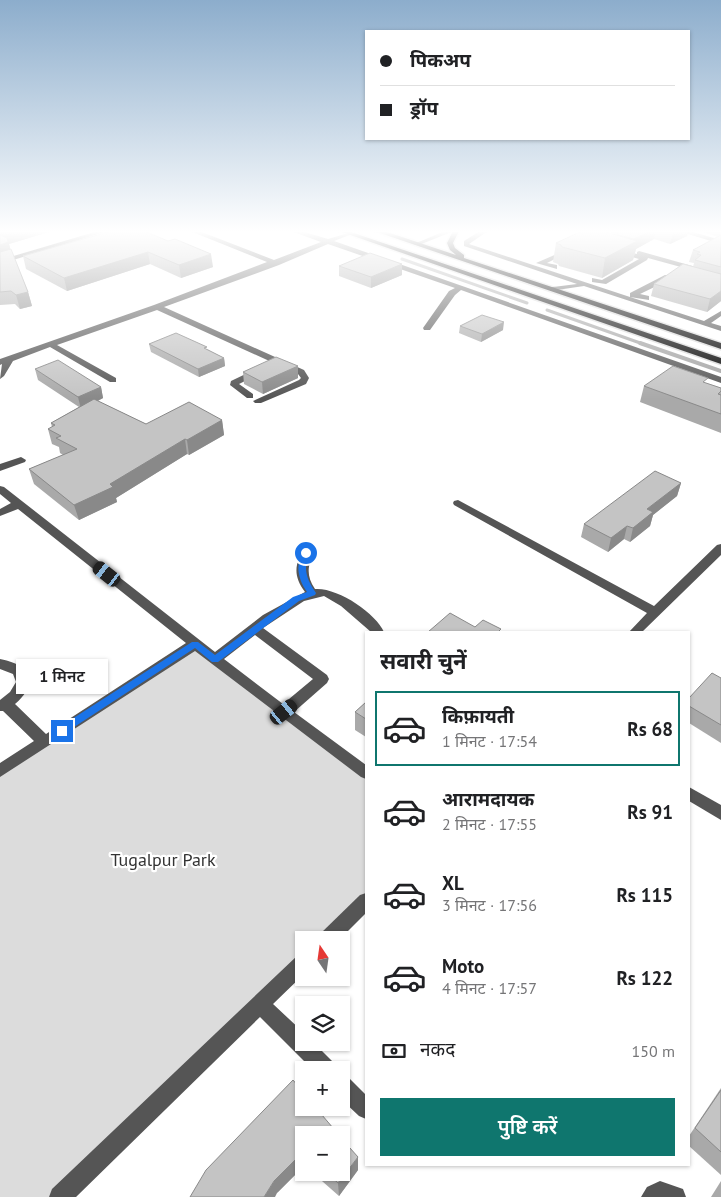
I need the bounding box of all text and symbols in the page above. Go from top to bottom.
text: पिकअप [410,48,471,72]
text: ड्रॉप [410,96,438,120]
route start [295,542,317,564]
car [90,559,123,589]
text: सवारी चुनें [380,647,467,675]
callout: 1 मिनट [16,658,108,694]
text: 1 मिनट [39,666,85,686]
car [267,697,300,727]
text: किफ़ायती [442,704,514,728]
icon: car [382,706,427,751]
text: Rs 68 [627,717,673,741]
route end [51,720,73,742]
text: 1 मिनट · 17:54 [442,731,537,751]
text: आरामदायक [442,787,534,811]
icon: car [382,789,427,834]
text: Rs 91 [627,800,673,824]
text: 2 मिनट · 17:55 [442,814,537,834]
park label: Tugalpur Park [110,848,216,871]
text: XL [442,871,464,895]
icon: car [382,872,427,917]
text: Rs 115 [616,883,673,907]
text: 3 मिनट · 17:56 [442,895,537,915]
north arrow [295,931,350,986]
map controls [295,931,350,1181]
text: Moto [442,954,484,978]
icon: car [382,955,427,1000]
text: Rs 122 [616,966,673,990]
text: 4 मिनट · 17:57 [442,978,537,998]
button: layers [295,996,350,1051]
icon: cash [380,1037,408,1065]
text: नकद [420,1037,455,1061]
text: 150 m [632,1041,675,1061]
button: + [295,1061,350,1116]
button: पुष्टि करें [380,1098,675,1156]
button: − [295,1126,350,1181]

